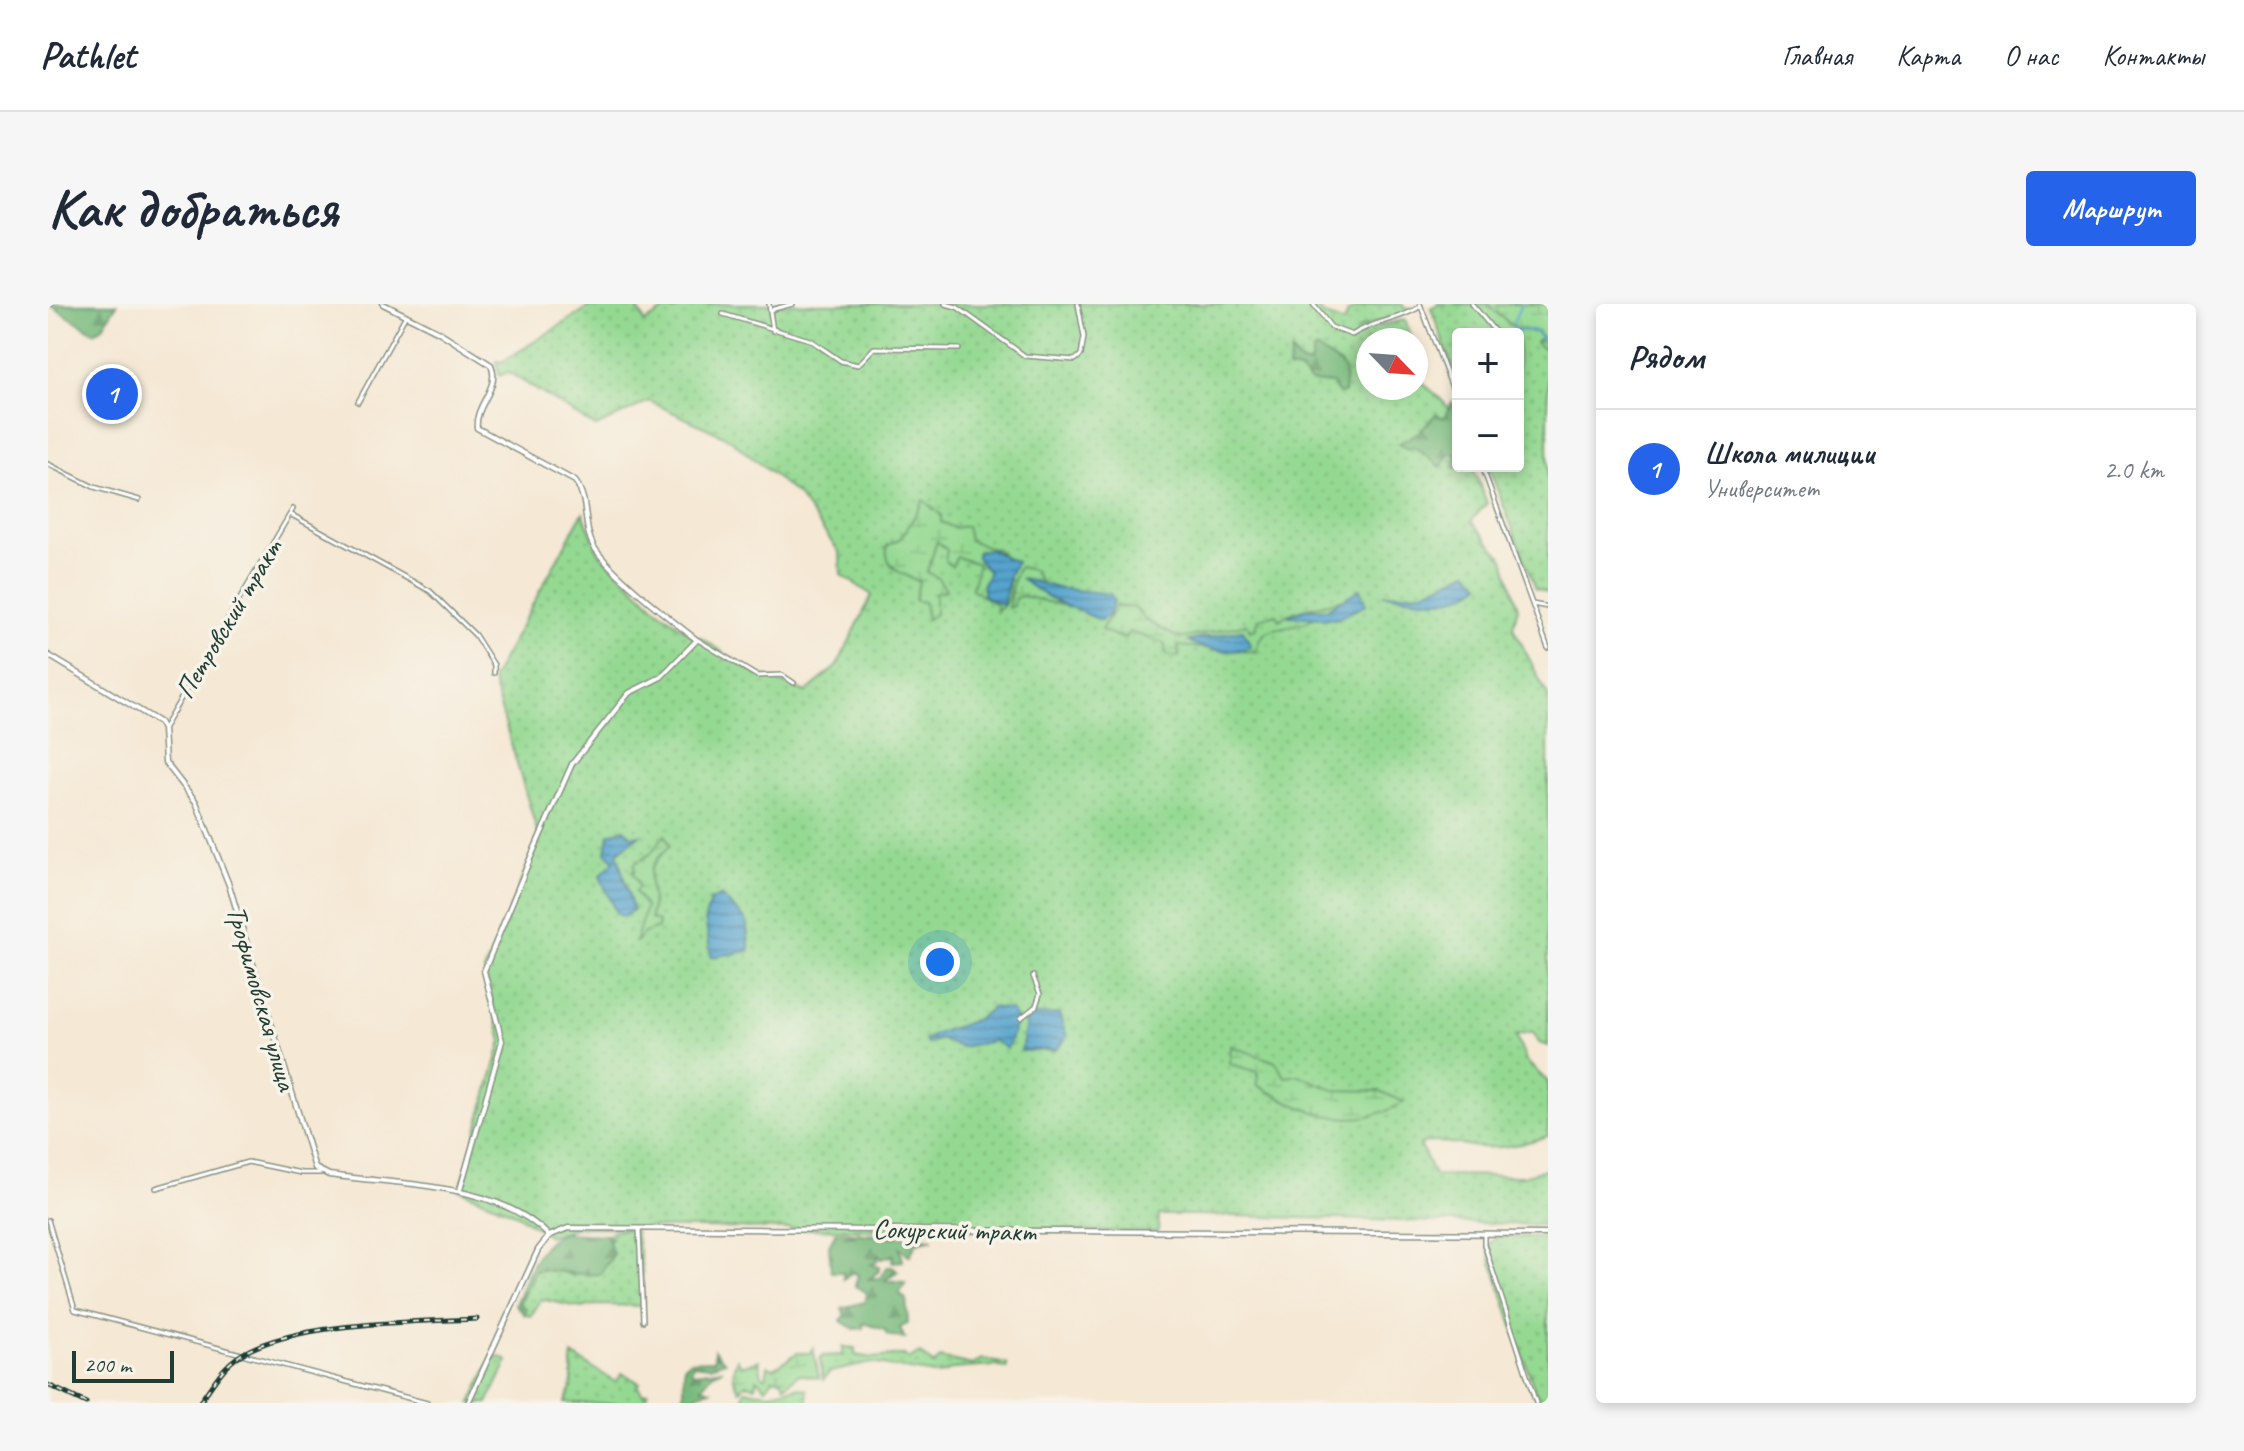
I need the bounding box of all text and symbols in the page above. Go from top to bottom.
text: Pathlet [40,32,135,79]
text: Главная [1782,38,1852,73]
text: Карта [1896,38,1960,73]
text: О нас [2004,38,2058,73]
text: Контакты [2102,38,2204,73]
button: Маршрут [2026,171,2196,246]
text: Как добраться [48,173,338,244]
north arrow [1356,328,1428,400]
map controls [1452,328,1524,472]
button: + [1452,328,1524,400]
text: Рядом [1628,335,1704,378]
pin: 1 [86,364,138,424]
button: − [1452,400,1524,472]
text: Школа милиции [1704,434,1874,472]
text: 1 [1648,453,1660,486]
text: 2.0 km [2104,453,2164,486]
text: Университет [1704,472,1819,505]
street label: Петровский тракт [167,532,290,705]
street label: Трофимовская улица [219,902,306,1096]
your location [920,942,960,982]
street label: Сокурский тракт [873,1211,1037,1249]
scale bar [72,1347,174,1383]
text: 200 m [84,1351,131,1379]

